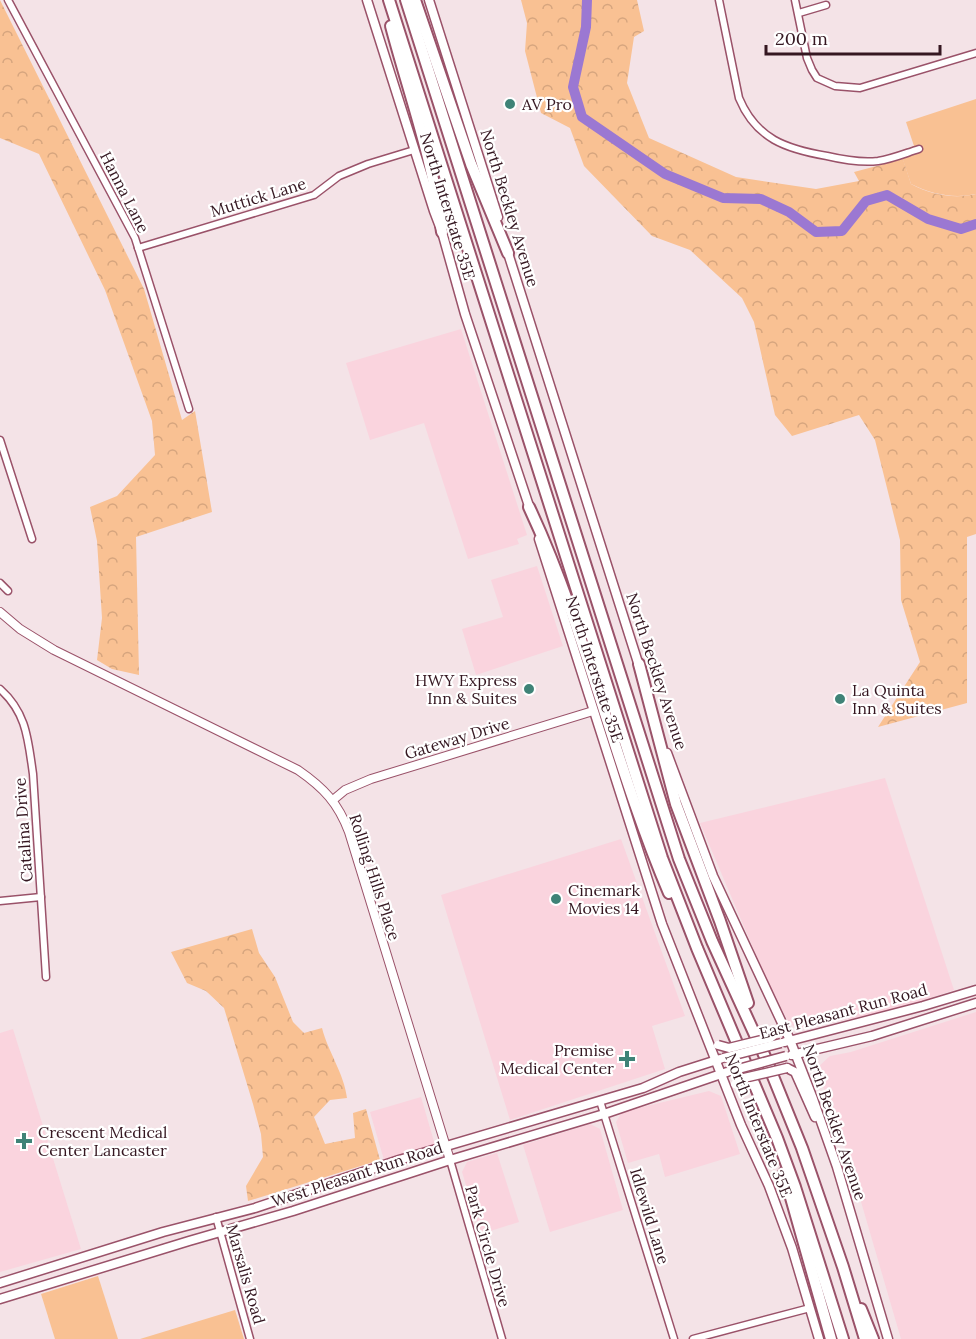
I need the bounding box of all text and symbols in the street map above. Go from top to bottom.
scale bar [766,18,940,56]
text: 200 m [775,27,828,50]
place label: AV Pro [521,94,572,114]
marker: AV Pro [503,97,517,111]
street label: North Beckley Avenue [476,127,544,290]
street label: North Interstate 35E [416,130,480,282]
street label: Hanna Lane [96,148,154,236]
street label: Muttick Lane [208,173,308,221]
street label: North Beckley Avenue [622,590,692,752]
street label: North Interstate 35E [562,593,628,745]
place label: HWY Express Inn & Suites [415,670,517,708]
place label: La Quinta Inn & Suites [852,680,942,718]
marker: HWY Express Inn & Suites [522,682,536,696]
marker: La Quinta Inn & Suites [833,692,847,706]
street label: Gateway Drive [402,712,512,763]
street label: Catalina Drive [9,777,37,883]
street label: Rolling Hills Place [345,811,405,943]
place label: Cinemark Movies 14 [568,880,640,918]
marker: Cinemark Movies 14 [549,892,563,906]
street label: East Pleasant Run Road [757,979,930,1043]
place label: Premise Medical Center [500,1040,614,1078]
street label: North Beckley Avenue [799,1041,871,1203]
marker: Premise Medical Center [618,1050,636,1068]
street label: North Interstate 35E [721,1050,797,1200]
place label: Crescent Medical Center Lancaster [38,1122,167,1160]
marker: Crescent Medical Center Lancaster [15,1132,33,1150]
street label: West Pleasant Run Road [269,1137,446,1211]
street label: Idlewild Lane [626,1166,674,1267]
street label: Park Circle Drive [461,1183,515,1310]
street label: Marsalis Road [222,1222,270,1327]

